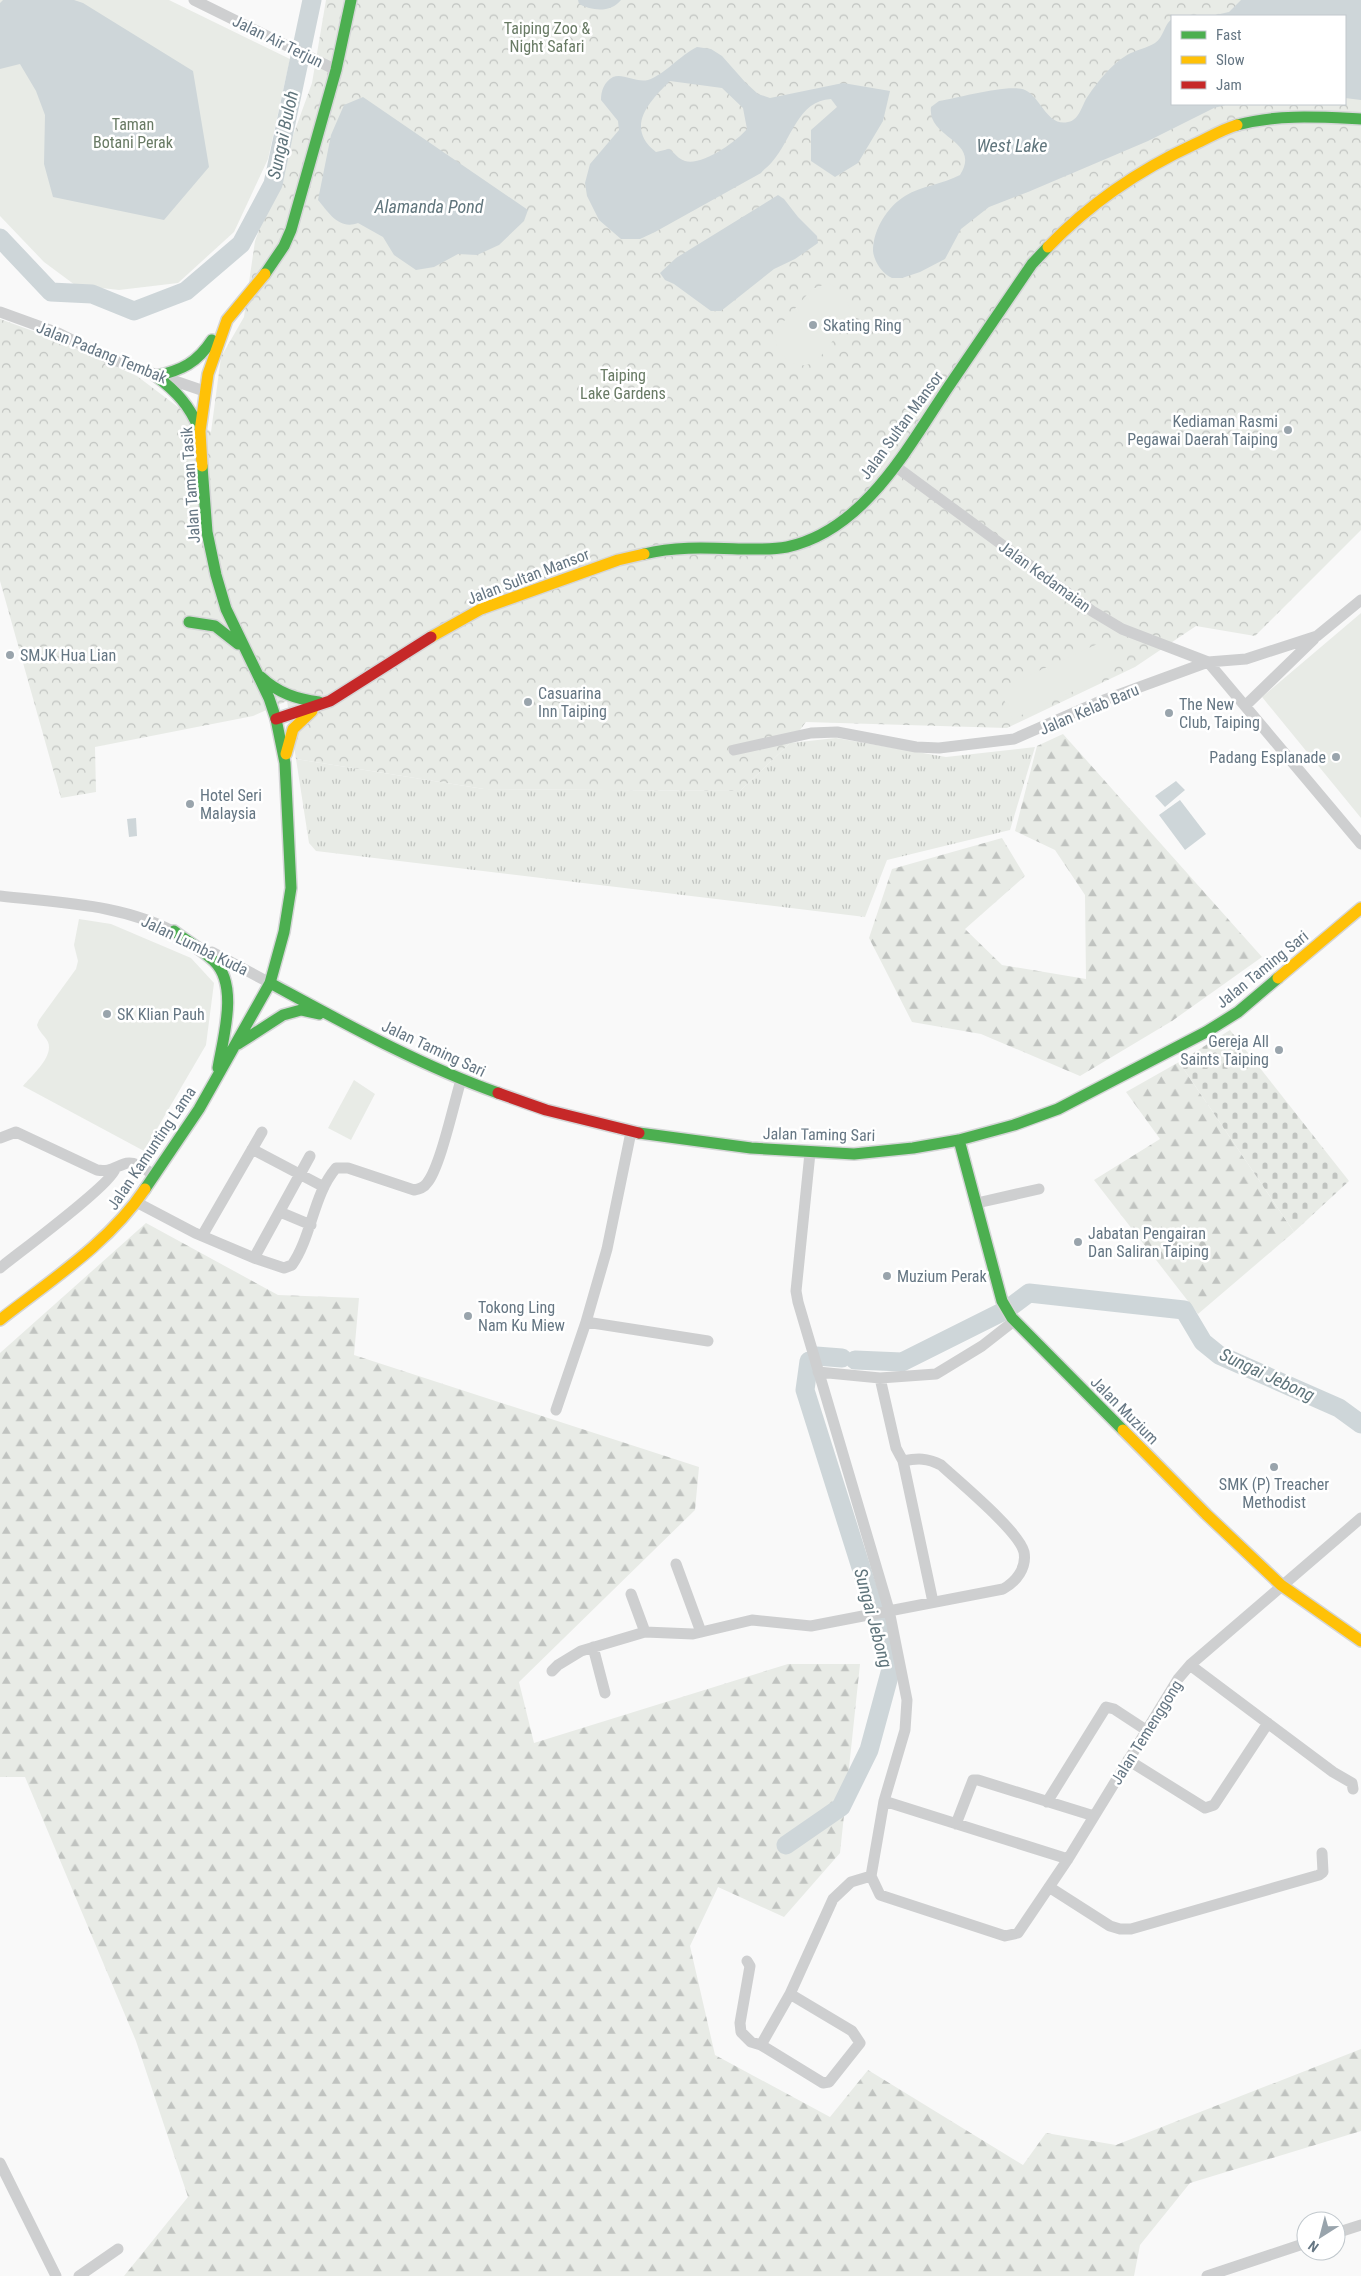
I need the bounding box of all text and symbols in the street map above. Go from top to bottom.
street label: Jalan Air Terjun [229,11,326,72]
legend [1171,15,1346,105]
park label: Taiping Zoo & Night Safari [504,19,590,56]
text: Fast [1216,26,1241,44]
text: Slow [1216,51,1245,69]
text: Jam [1216,76,1242,94]
water label: Sungai Buloh [263,89,302,181]
park label: Taman Botani Perak [93,115,174,152]
water label: West Lake [977,135,1047,156]
water label: Alamanda Pond [374,196,484,217]
place label: Skating Ring [823,316,902,335]
street label: Jalan Padang Tembak [34,318,171,388]
marker: Skating Ring [807,319,819,331]
park label: Taiping Lake Gardens [580,366,666,403]
street label: Jalan Sultan Mansor [856,367,947,483]
place label: Kediaman Rasmi Pegawai Daerah Taiping [1127,412,1278,449]
marker: Kediaman Rasmi Pegawai Daerah Taiping [1282,424,1294,436]
street label: Jalan Taman Tasik [177,425,204,544]
street label: Jalan Kedamaian [995,537,1094,616]
street label: Jalan Sultan Mansor [464,544,592,609]
place label: SMJK Hua Lian [20,646,116,665]
marker: SMJK Hua Lian [4,649,16,661]
street label: Jalan Kelab Baru [1037,680,1142,739]
place label: Casuarina Inn Taiping [538,684,607,721]
place label: The New Club, Taiping [1179,695,1260,732]
marker: Casuarina Inn Taiping [522,696,534,708]
marker: The New Club, Taiping [1163,707,1175,719]
place label: Padang Esplanade [1209,748,1326,767]
marker: Padang Esplanade [1330,751,1342,763]
place label: Hotel Seri Malaysia [200,786,262,823]
marker: Hotel Seri Malaysia [184,798,196,810]
street label: Jalan Lumba Kuda [138,911,251,979]
street label: Jalan Taming Sari [1213,927,1312,1012]
place label: SK Klian Pauh [117,1005,205,1024]
marker: SK Klian Pauh [101,1008,113,1020]
street label: Jalan Taming Sari [379,1016,489,1081]
place label: Gereja All Saints Taiping [1180,1032,1269,1069]
marker: Gereja All Saints Taiping [1273,1044,1285,1056]
street label: Jalan Kamunting Lama [103,1083,200,1214]
street label: Jalan Taming Sari [763,1124,875,1145]
place label: Jabatan Pengairan Dan Saliran Taiping [1088,1224,1209,1261]
marker: Jabatan Pengairan Dan Saliran Taiping [1072,1236,1084,1248]
place label: Muzium Perak [897,1267,987,1286]
marker: Muzium Perak [881,1270,893,1282]
place label: Tokong Ling Nam Ku Miew [478,1298,565,1335]
marker: Tokong Ling Nam Ku Miew [462,1310,474,1322]
water label: Sungai Jebong [1217,1343,1318,1406]
street label: Jalan Muzium [1087,1372,1163,1448]
marker: SMK (P) Treacher Methodist [1268,1461,1280,1473]
place label: SMK (P) Treacher Methodist [1219,1475,1329,1512]
water label: Sungai Jebong [850,1566,897,1670]
street label: Jalan Temenggong [1107,1676,1186,1788]
north arrow [1296,2211,1346,2261]
text: N [1305,2238,1322,2256]

